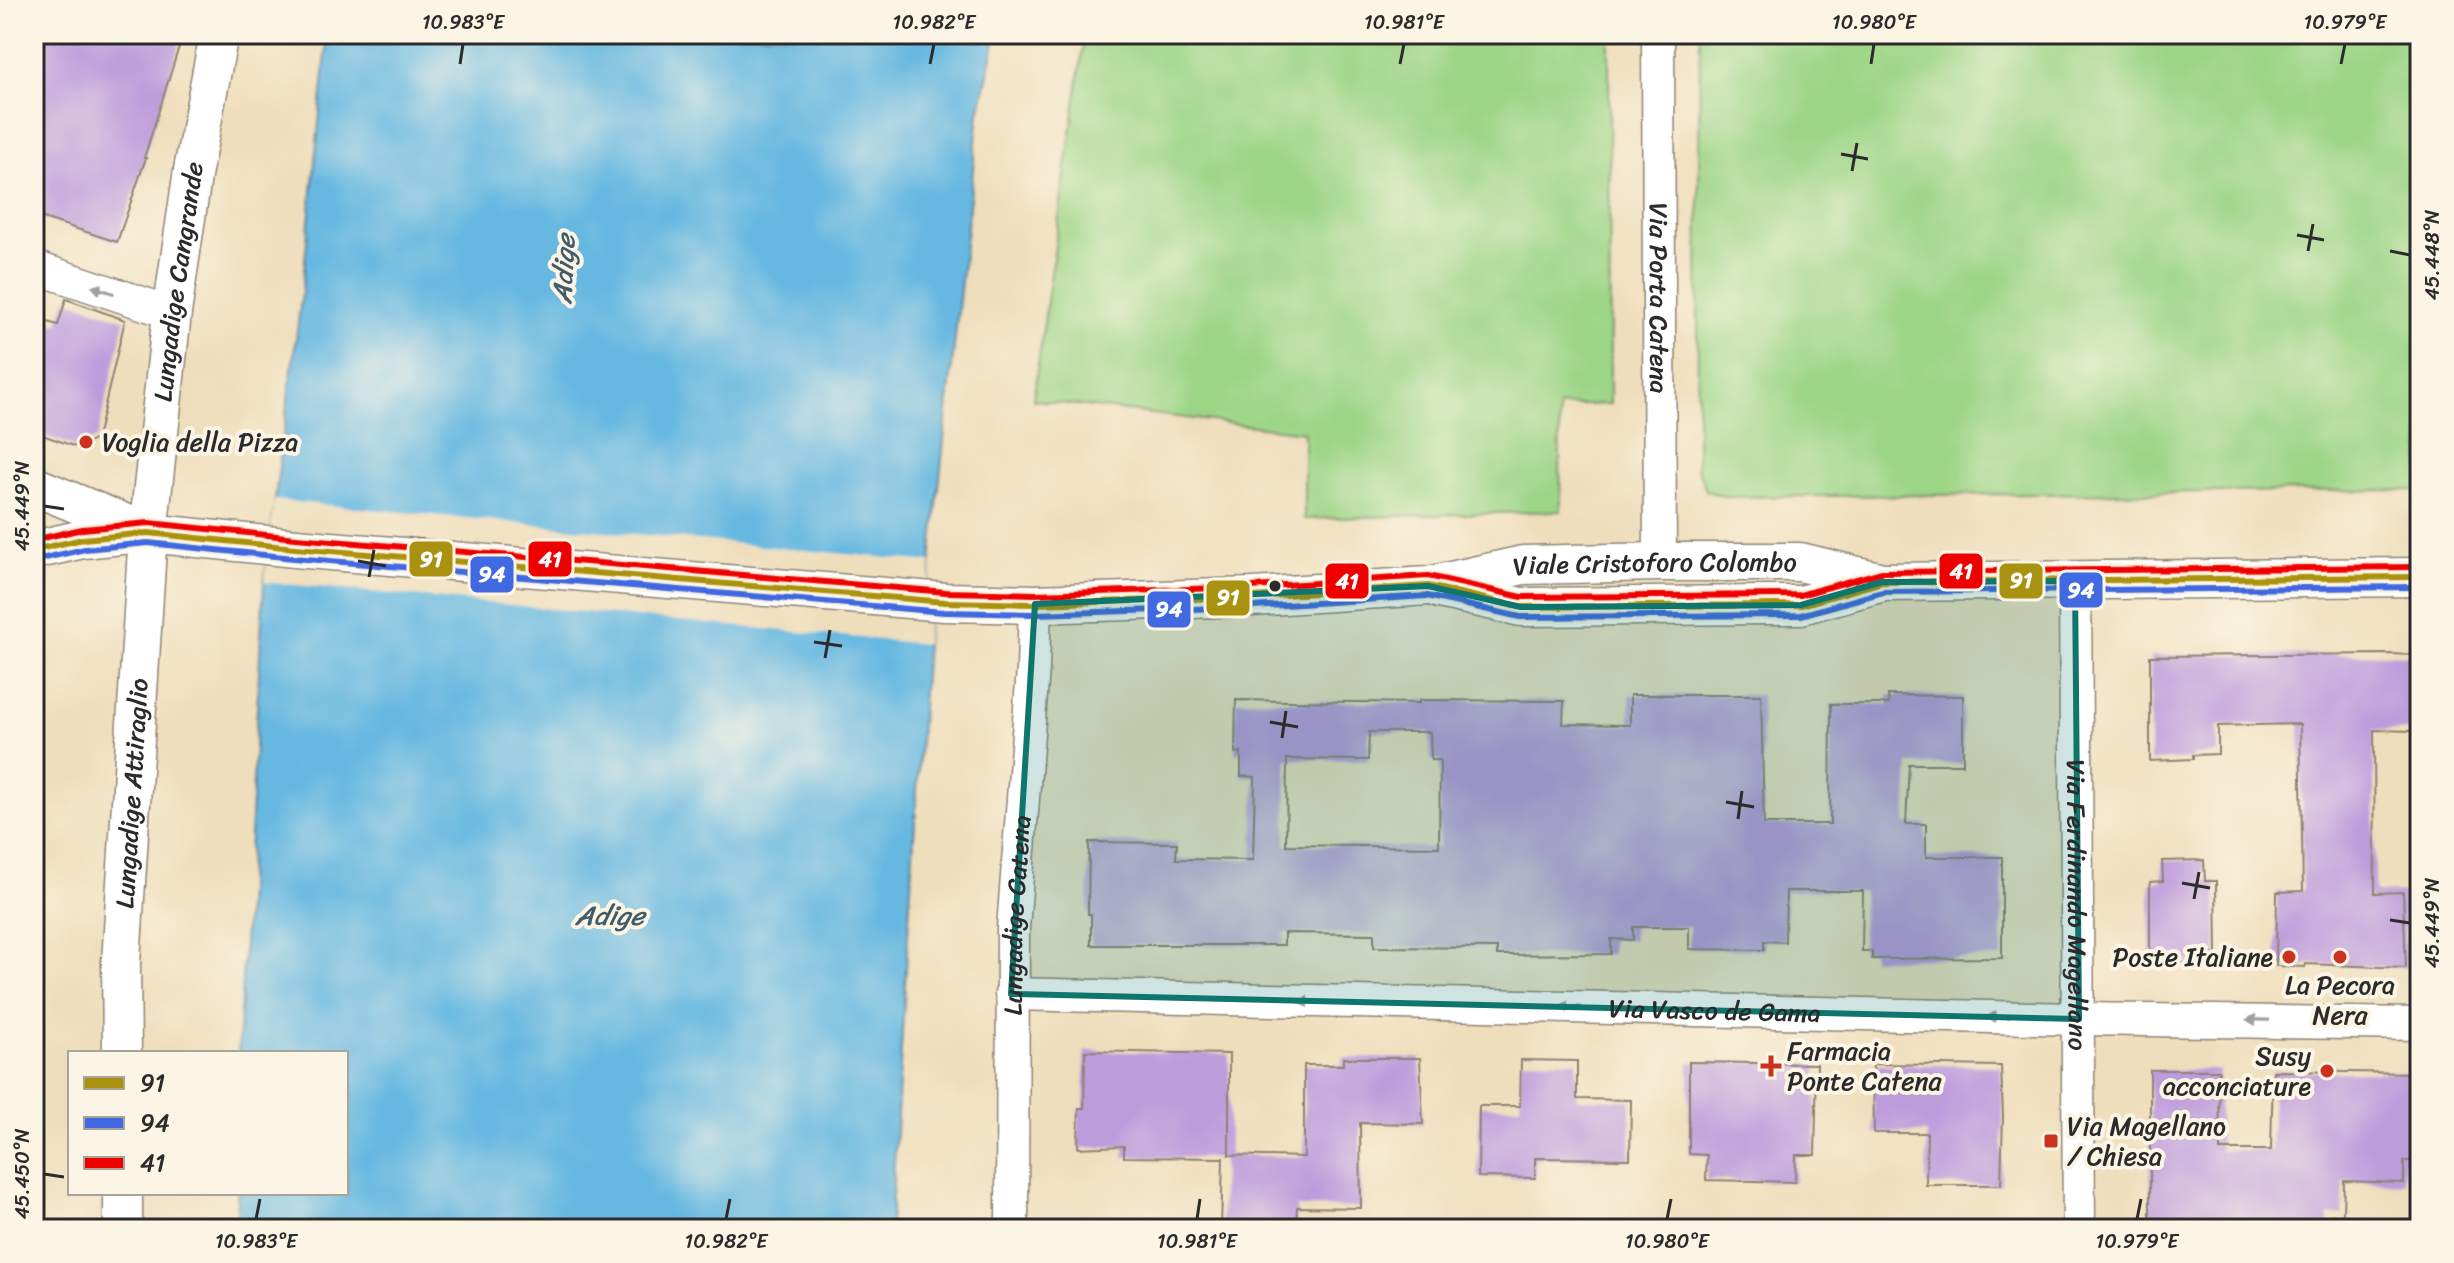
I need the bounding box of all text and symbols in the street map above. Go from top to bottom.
text: 10.983°E [422,5,506,40]
text: 10.982°E [893,5,977,40]
text: 10.981°E [1364,5,1446,40]
text: 10.980°E [1832,5,1918,40]
text: 10.979°E [2304,5,2388,40]
street label: Lungadige Cangrande [139,158,217,404]
street label: Via Porta Catena [1636,202,1682,394]
text: 45.448°N [2415,210,2450,300]
water label: Adige [537,230,590,306]
one-way arrow [91,283,115,295]
place label: Voglia della Pizza [102,419,298,465]
marker: Voglia della Pizza [77,433,95,451]
text: 45.449°N [5,461,40,551]
street label: Viale Cristoforo Colombo [1508,539,1797,590]
line badge: 91 [408,540,454,578]
text: 91 [420,540,443,579]
line badge: 41 [527,540,573,578]
text: 41 [537,540,562,579]
line badge: 41 [1938,552,1984,590]
text: 41 [1948,552,1973,591]
line badge: 94 [469,555,515,594]
text: 94 [478,555,506,594]
text: 91 [2010,561,2033,600]
line badge: 41 [1324,562,1370,600]
text: 41 [1334,562,1359,601]
line badge: 91 [1998,562,2044,600]
line badge: 94 [2058,571,2104,609]
text: 94 [2067,571,2095,610]
text: 91 [1217,578,1240,617]
unlabelled marker [1267,578,1283,594]
line badge: 91 [1205,579,1251,617]
line badge: 94 [1146,590,1192,629]
text: 94 [1155,590,1183,629]
street label: Lungadige Attiraglio [101,677,162,910]
street label: Via Ferdinando Magellano [2053,759,2101,1051]
street label: Lungadige Catena [990,813,1045,1015]
text: 45.449°N [2415,878,2450,968]
water label: Adige [574,891,647,940]
place label: Poste Italiane [2113,934,2273,980]
marker: Poste Italiane [2280,948,2298,966]
marker: La Pecora Nera [2331,948,2349,966]
place label: La Pecora Nera [2285,962,2395,1038]
street label: Via Vasco de Gama [1608,985,1821,1036]
one-way arrow [1297,995,1322,1008]
one-way arrow [1557,1001,1582,1014]
one-way arrow [1985,1010,2010,1023]
one-way arrow [2245,1014,2270,1027]
place label: Farmacia Ponte Catena [1787,1028,1943,1104]
place label: Susy acconciature [2163,1033,2312,1109]
legend [68,1051,348,1195]
marker: Farmacia Ponte Catena [1762,1057,1780,1075]
text: 91 [140,1062,165,1104]
marker: Susy acconciature [2318,1062,2336,1080]
text: 94 [140,1102,170,1144]
place label: Via Magellano / Chiesa [2067,1103,2226,1179]
text: 45.450°N [5,1129,40,1219]
marker: Via Magellano / Chiesa [2042,1132,2060,1150]
text: 41 [140,1142,165,1184]
text: 10.983°E [215,1224,299,1259]
text: 10.982°E [685,1224,769,1259]
text: 10.981°E [1157,1224,1239,1259]
text: 10.980°E [1625,1224,1711,1259]
text: 10.979°E [2096,1224,2180,1259]

